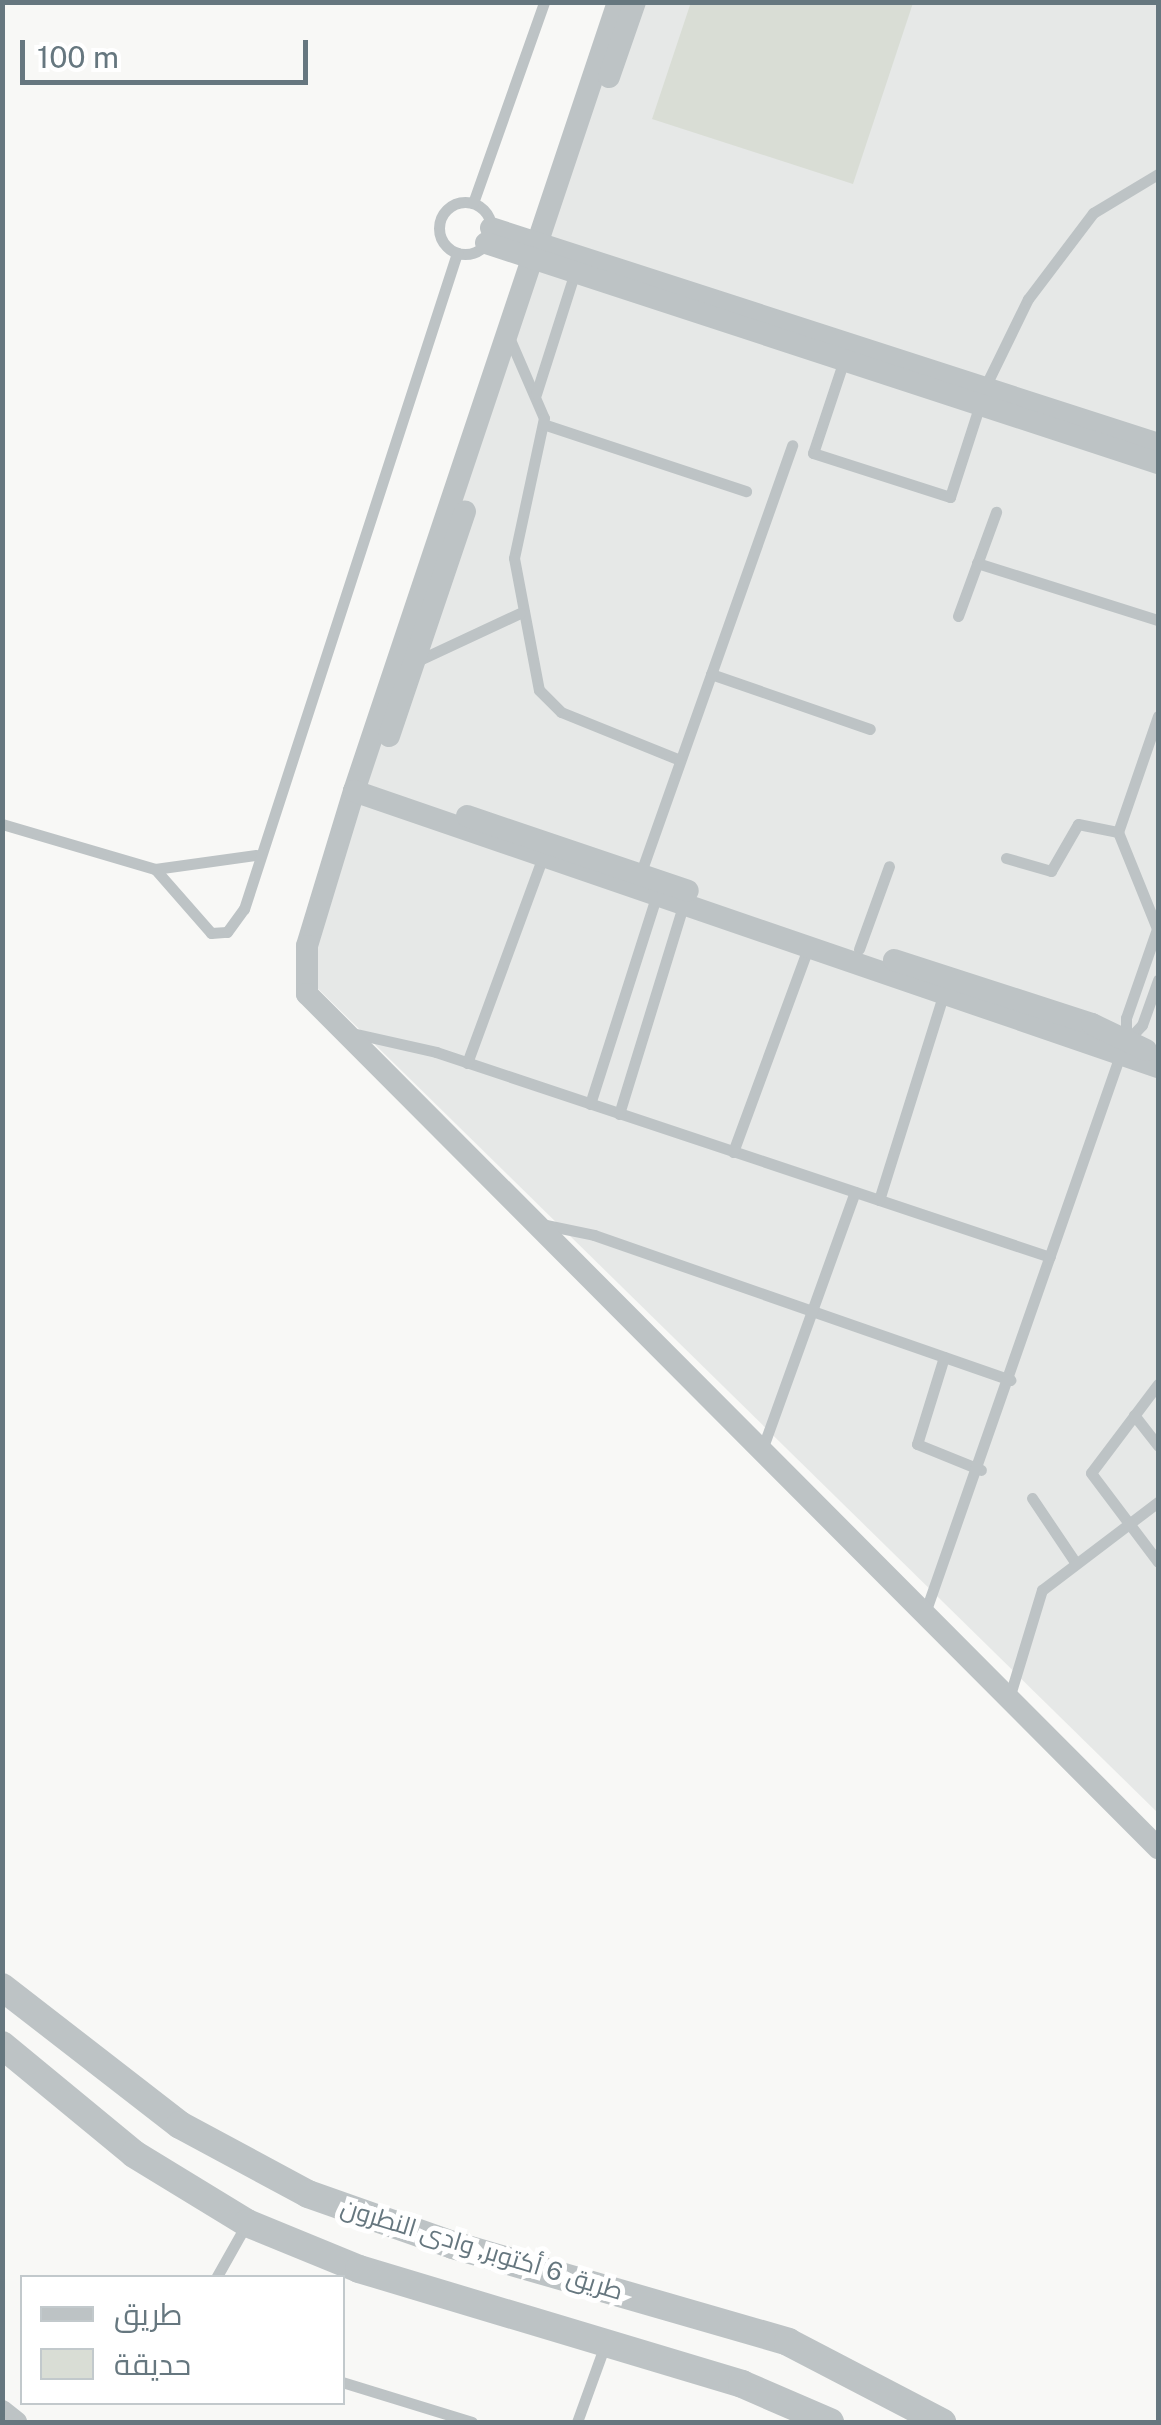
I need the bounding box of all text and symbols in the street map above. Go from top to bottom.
scale bar [25,20,312,82]
text: 100 m [37,39,119,75]
street label: طريق 6 أكتوبر, وادى النطرون [337,2192,627,2306]
legend [20,2275,345,2405]
text: طريق [114,2296,183,2332]
text: حديقة [114,2346,191,2382]

